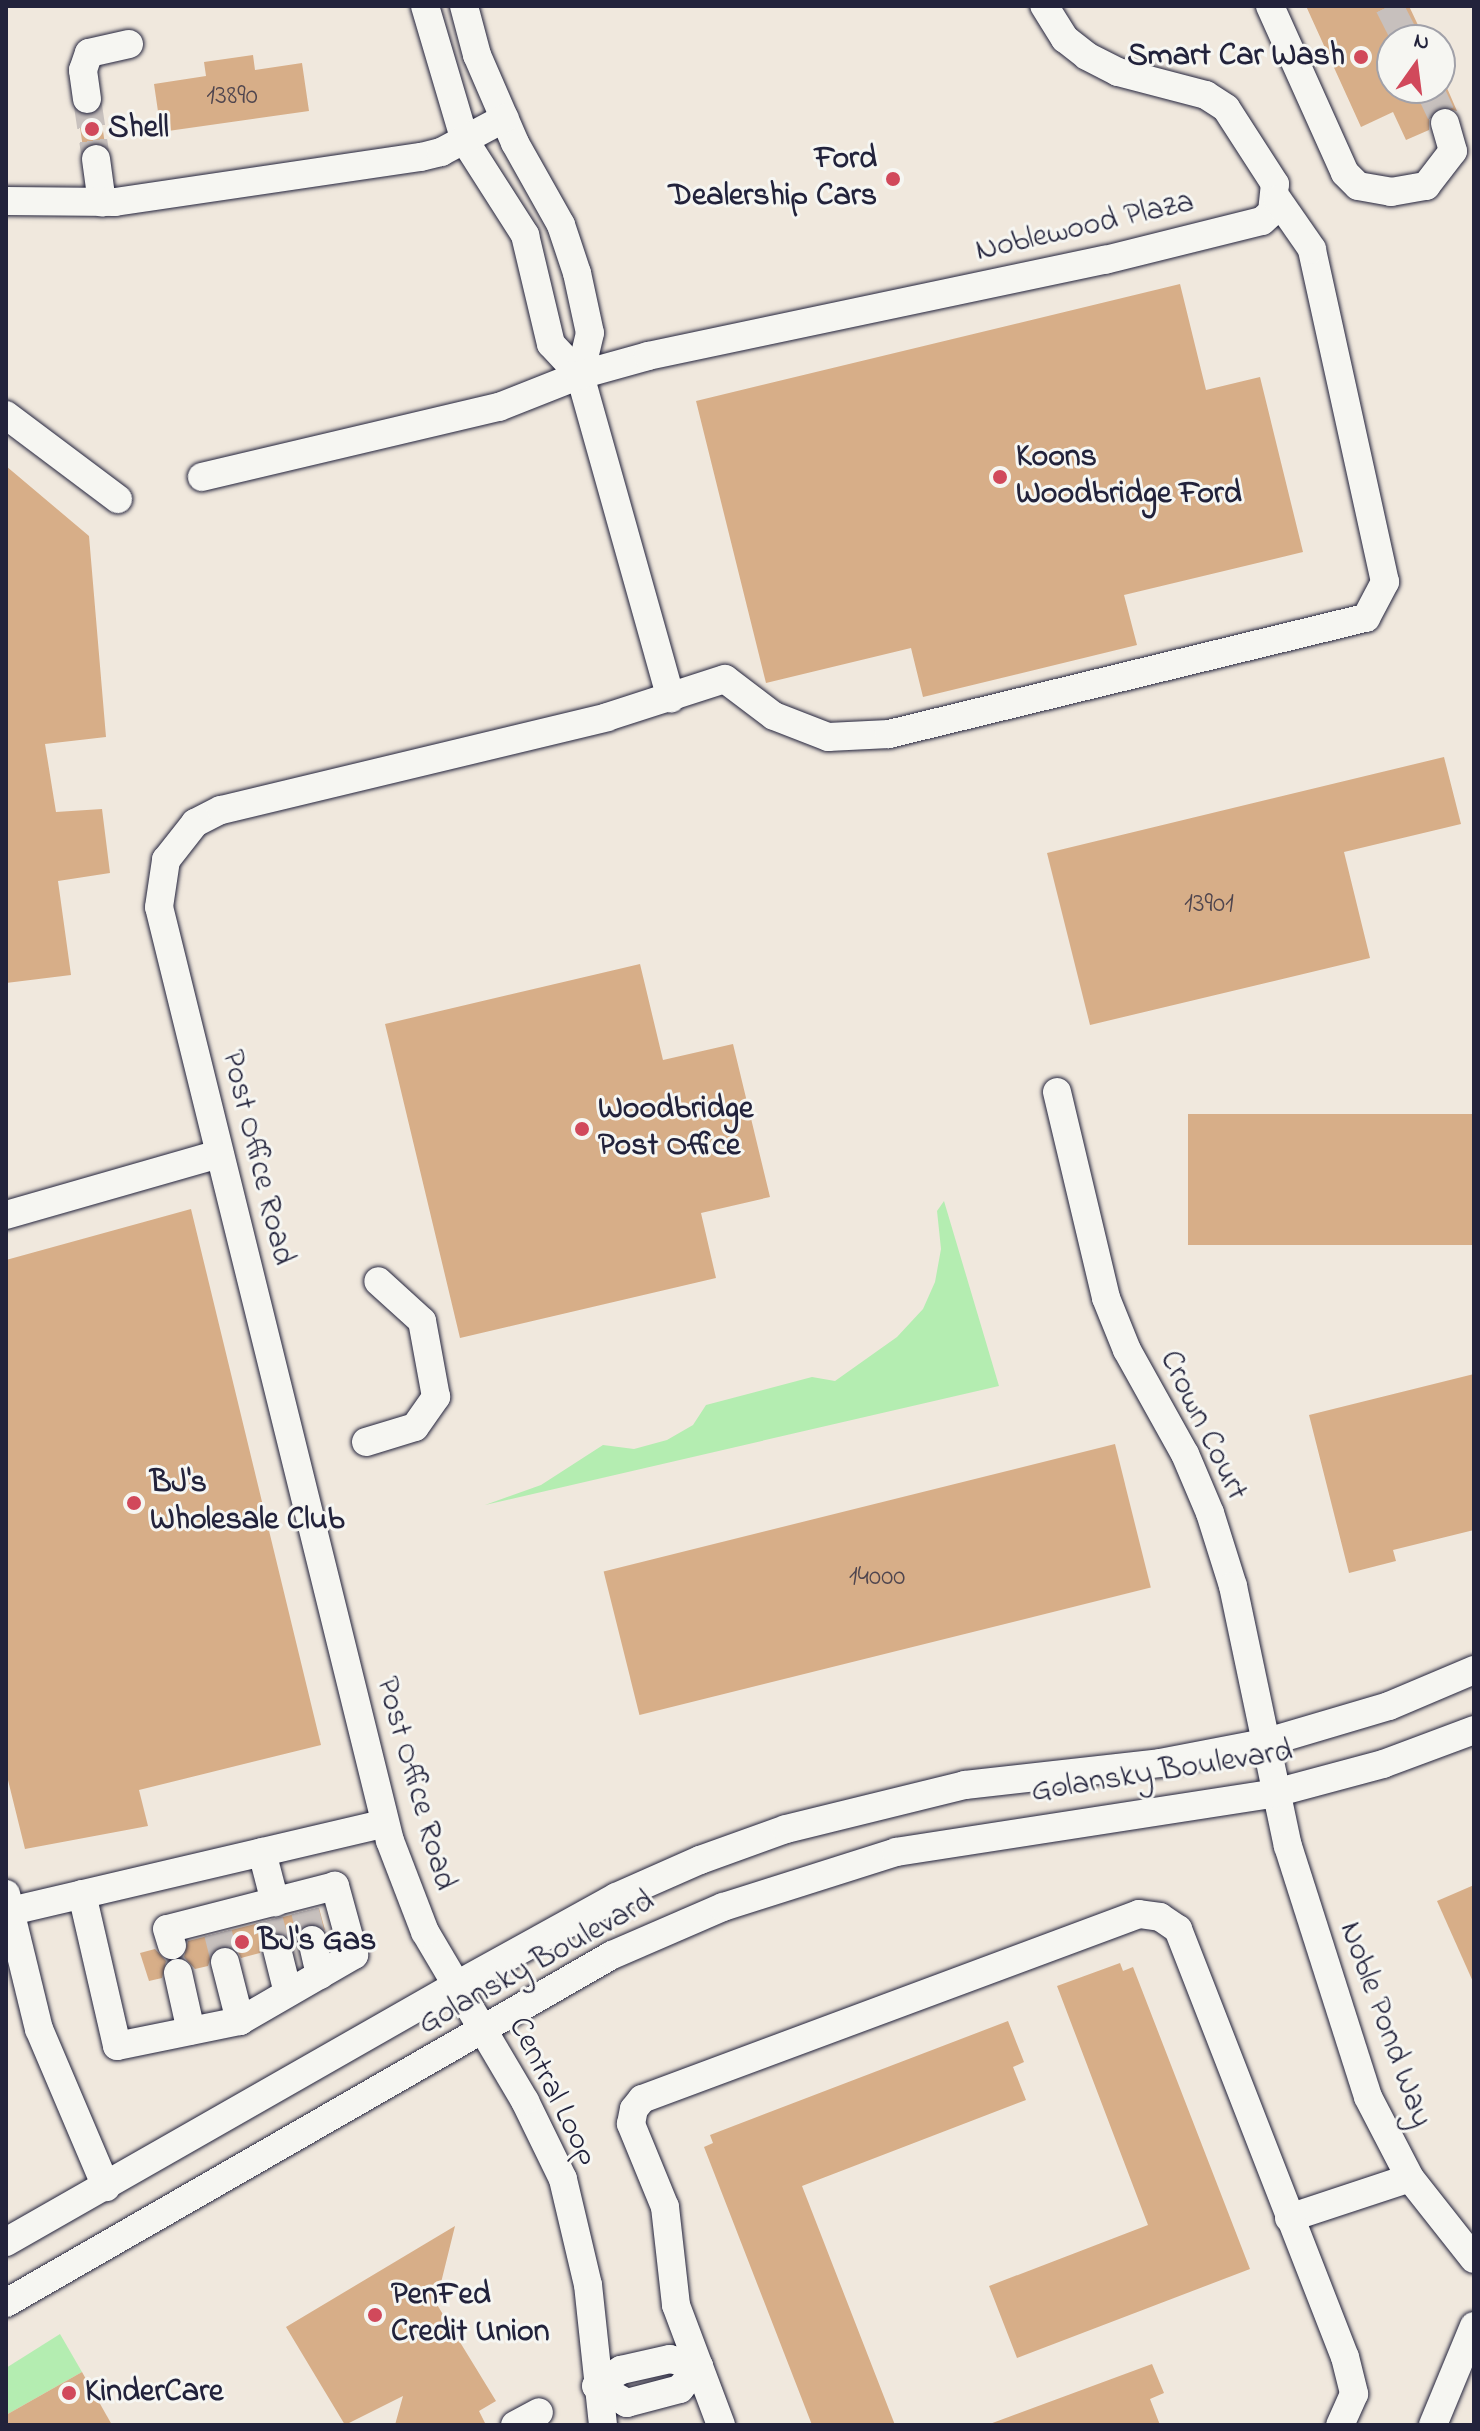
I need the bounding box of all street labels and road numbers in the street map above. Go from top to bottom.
street label: Noblewood Plaza [972,184,1198,272]
street label: Post Office Road [211,1047,301,1269]
street label: Crown Court [1149,1345,1255,1507]
street label: Post Office Road [365,1673,463,1895]
street label: Golansky Boulevard [1029,1733,1295,1813]
street label: Golansky Boulevard [412,1883,662,2045]
street label: Noble Pond Way [1329,1917,1439,2133]
street label: Central Loop [498,2011,606,2173]

